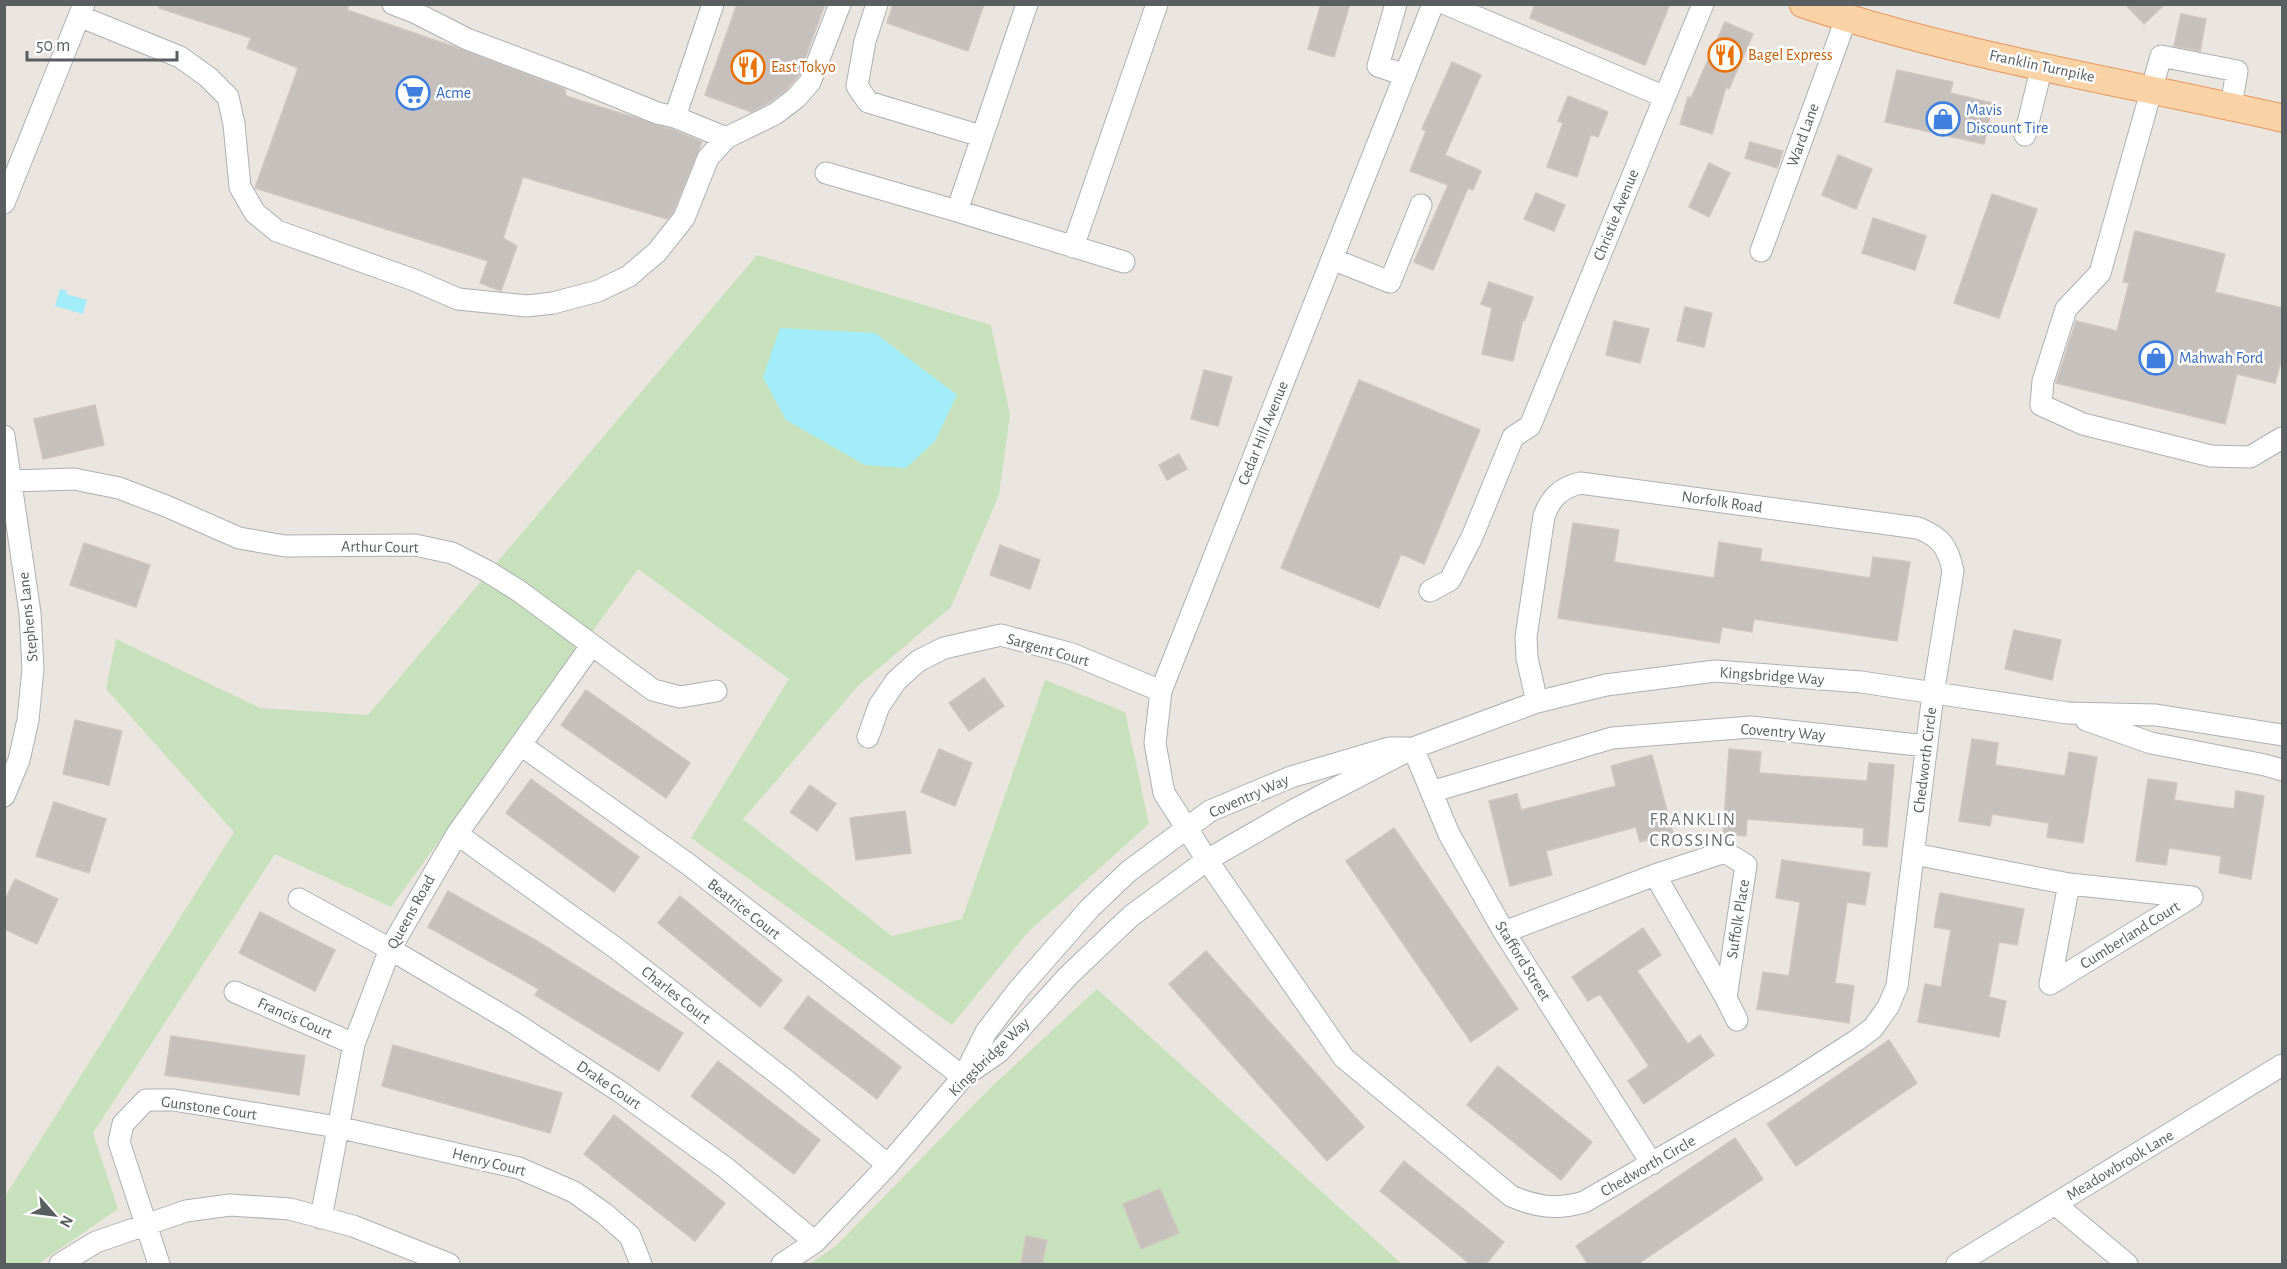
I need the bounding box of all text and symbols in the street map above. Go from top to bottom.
scale bar [27,24,177,62]
text: 50 m [36,37,70,55]
restaurant icon: Bagel Express [1707,37,1743,73]
place label: Bagel Express [1748,47,1833,63]
street label: Franklin Turnpike [1988,47,2096,85]
restaurant icon: East Tokyo [730,49,766,85]
place label: East Tokyo [771,59,836,76]
supermarket icon: Acme [395,75,431,111]
place label: Acme [436,85,471,101]
street label: Ward Lane [1784,101,1822,169]
shop icon: Mavis Discount Tire [1925,101,1961,137]
place label: Mavis Discount Tire [1966,102,2048,136]
street label: Christie Avenue [1590,167,1642,263]
shop icon: Mahwah Ford [2138,340,2174,376]
place label: Mahwah Ford [2179,350,2263,366]
street label: Cedar Hill Avenue [1235,379,1291,487]
street label: Norfolk Road [1680,488,1764,516]
street label: Arthur Court [341,538,419,556]
street label: Stephens Lane [15,571,41,663]
street label: Sargent Court [1005,631,1091,669]
street label: Kingsbridge Way [1719,664,1825,689]
street label: Chedworth Circle [1911,706,1939,814]
street label: Coventry Way [1740,721,1826,744]
street label: Coventry Way [1207,771,1292,822]
district label: FRANKLIN CROSSING [1649,811,1737,850]
street label: Queens Road [384,872,439,952]
street label: Beatrice Court [705,876,783,942]
street label: Suffolk Place [1724,878,1752,960]
street label: Cumberland Court [2077,898,2183,972]
street label: Stafford Street [1492,918,1554,1004]
street label: Charles Court [638,963,714,1027]
street label: Francis Court [255,995,335,1041]
street label: Kingsbridge Way [946,1015,1033,1100]
street label: Drake Court [574,1058,644,1112]
street label: Gunstone Court [160,1093,258,1123]
street label: Meadowbrook Lane [2064,1127,2176,1203]
street label: Chedworth Circle [1598,1132,1698,1200]
street label: Henry Court [450,1145,527,1180]
north arrow [24,1185,84,1245]
text: N [57,1213,76,1230]

